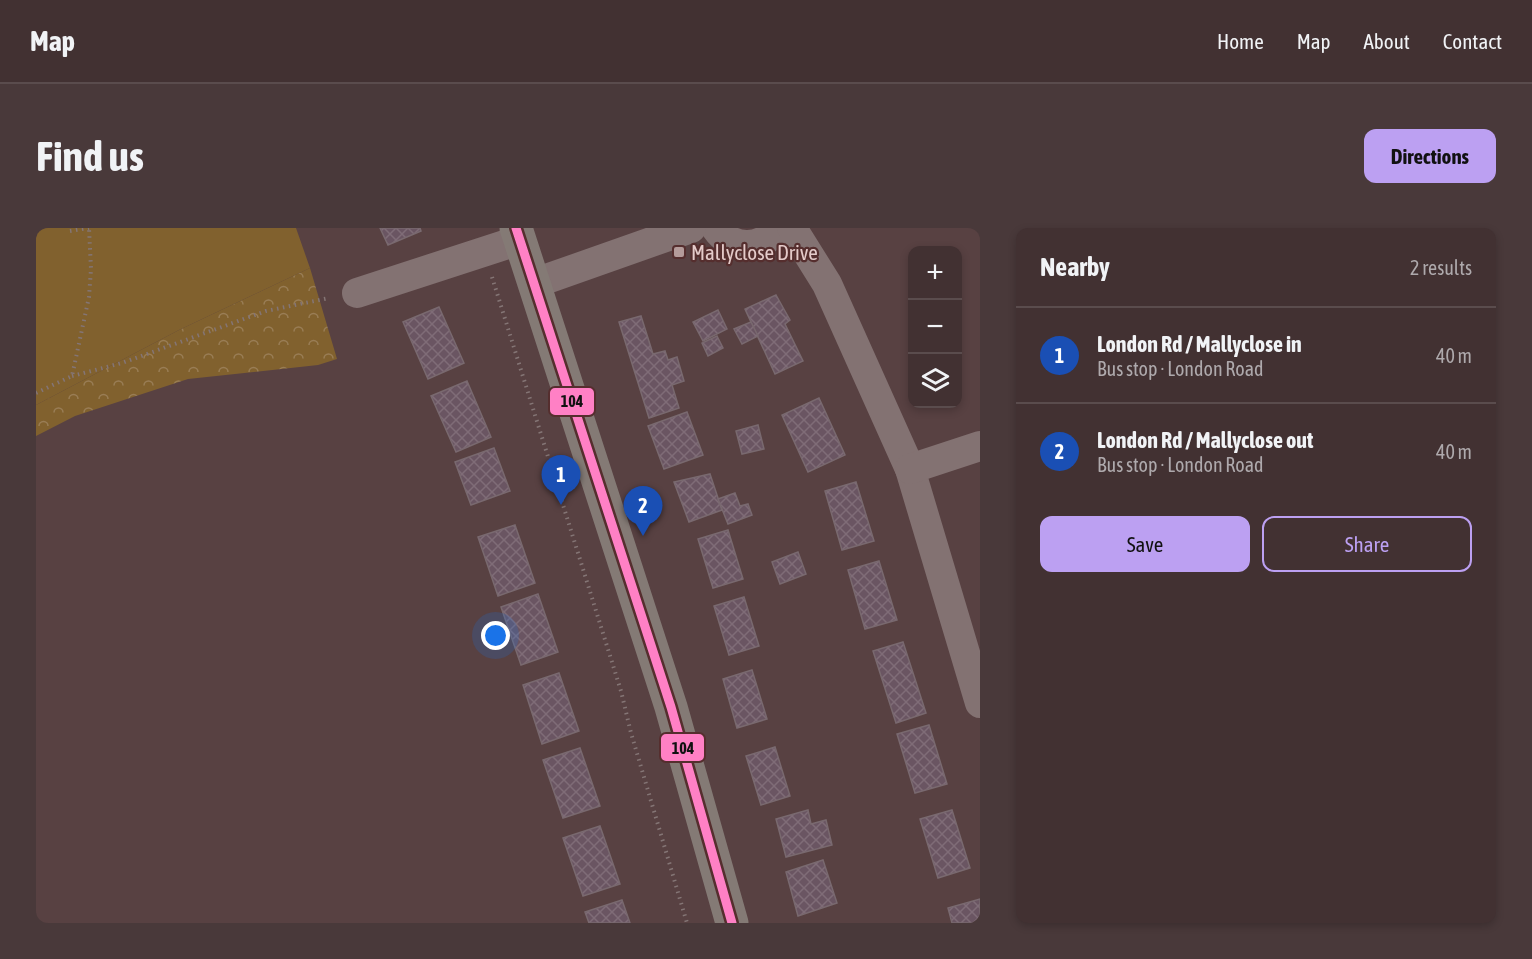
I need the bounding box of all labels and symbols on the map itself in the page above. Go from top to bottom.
place label: Mallyclose Drive [691,240,818,264]
marker: Mallyclose Drive [672,245,686,259]
line badge: 104 [549,387,595,416]
text: 104 [561,392,584,410]
pin: 1 [542,456,580,505]
pin: 2 [624,486,662,536]
your location [481,621,510,650]
line badge: 104 [660,733,705,762]
text: 104 [672,739,695,757]

